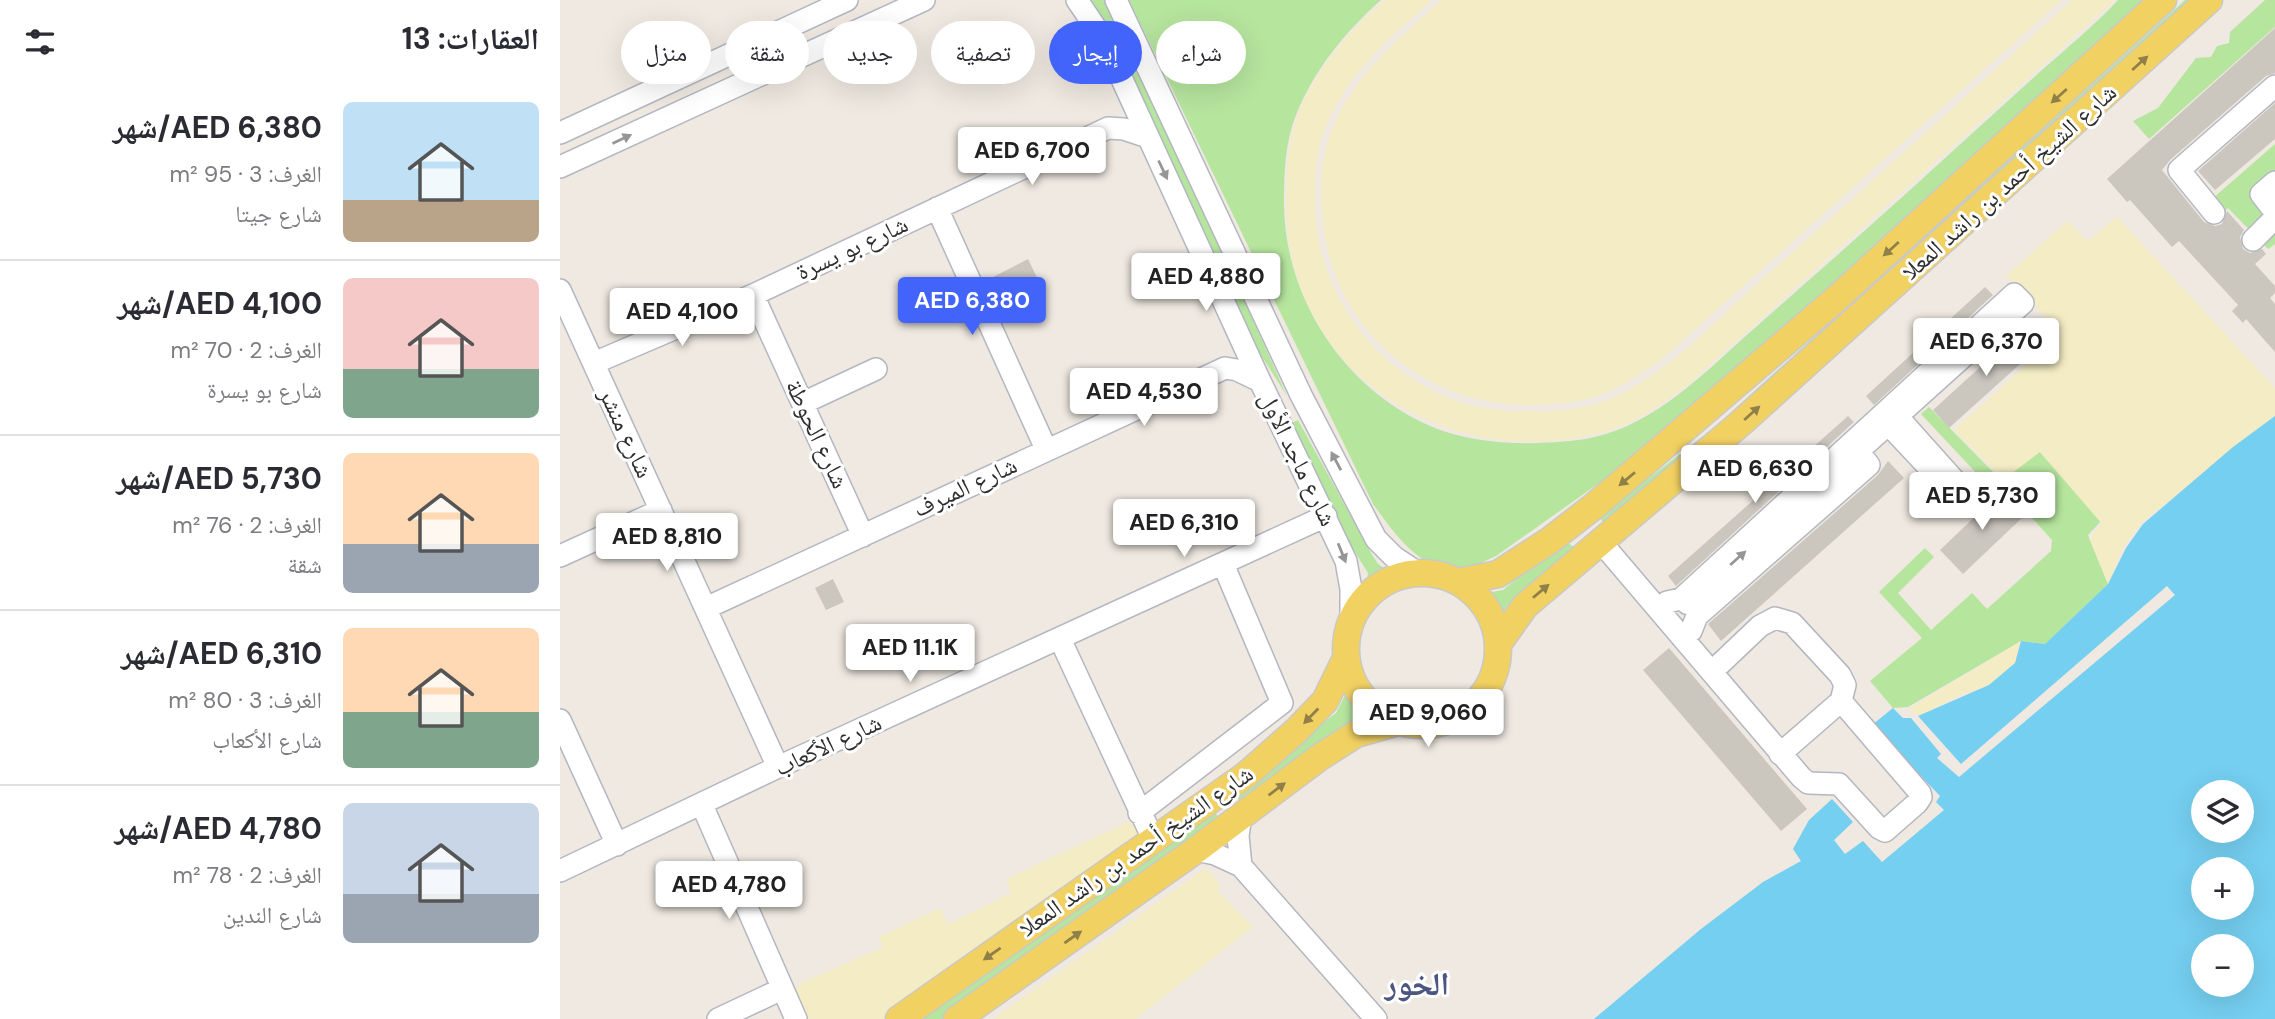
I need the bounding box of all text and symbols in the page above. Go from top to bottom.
text: العقارات: 13 [402,19,539,58]
chip: منزل [621,21,711,84]
chip: شقة [725,21,809,84]
chip: جديد [823,21,917,84]
chip: تصفية [931,21,1035,84]
chip: إيجار [1049,21,1142,84]
chip: شراء [1156,21,1246,84]
icon: filters [21,23,59,61]
one-way arrow [2131,56,2148,72]
street label: شارع الشيخ أحمد بن راشد المعلا [1895,77,2123,287]
one-way arrow [2051,87,2068,103]
text: AED 6,380/شهر [113,108,322,147]
pin: AED 6,700 [952,128,1112,187]
icon: home [399,130,483,214]
one-way arrow [612,133,632,144]
text: AED 6,700 [974,135,1090,165]
text: الغرف: 3 · 95 m² [169,159,322,189]
one-way arrow [1157,160,1169,180]
text: شارع جيتا [235,199,322,229]
street label: شارع بو يسرة [791,208,913,287]
one-way arrow [1882,241,1900,257]
pin: AED 4,880 [1126,254,1286,313]
text: AED 4,880 [1147,261,1265,291]
pin: AED 6,380 [892,278,1052,337]
text: AED 4,100/شهر [117,284,322,323]
text: AED 6,380 [914,285,1030,315]
pin: AED 4,100 [602,288,762,348]
text: AED 4,100 [626,296,738,326]
icon: home [399,306,483,390]
pin: AED 6,370 [1906,318,2066,378]
text: AED 6,370 [1929,326,2043,356]
text: الغرف: 2 · 70 m² [171,335,322,365]
pin: AED 4,530 [1064,368,1224,428]
street label: شارع الحوطة [779,374,856,493]
text: شارع بو يسرة [207,375,322,405]
text: AED 4,530 [1086,376,1202,406]
street label: شارع منشر [592,382,661,483]
street label: شارع ماجد الأول [1253,387,1344,531]
one-way arrow [1744,406,1761,421]
pin: AED 6,630 [1675,446,1835,505]
street label: شارع الميرف [908,449,1022,524]
one-way arrow [1330,451,1342,471]
text: AED 6,630 [1697,453,1813,483]
text: AED 5,730/شهر [116,459,322,498]
one-way arrow [1618,471,1635,486]
pin: AED 5,730 [1902,472,2062,532]
text: AED 5,730 [1925,480,2039,510]
icon: home [399,481,483,565]
pin: AED 6,310 [1104,500,1264,559]
text: AED 6,310 [1129,507,1239,537]
text: الغرف: 2 · 76 m² [172,510,322,540]
pin: AED 8,810 [587,514,747,573]
text: AED 8,810 [612,521,722,551]
one-way arrow [1337,543,1348,564]
text: شقة [288,550,322,580]
one-way arrow [1729,551,1746,567]
one-way arrow [1533,584,1550,599]
pin: AED 11.1K [830,624,990,684]
text: AED 11.1K [862,632,958,662]
text: AED 6,310/شهر [121,634,322,673]
icon: home [399,656,483,740]
text: الغرف: 3 · 80 m² [168,685,322,715]
pin: AED 9,060 [1348,690,1508,749]
text: AED 9,060 [1369,697,1487,727]
street label: شارع الأكعاب [769,706,886,783]
one-way arrow [1304,707,1320,724]
text: شارع الأكعاب [212,725,322,755]
street label: شارع الشيخ أحمد بن راشد المعلا [1012,758,1259,943]
map controls [2191,780,2254,997]
button: layers [2191,780,2254,843]
one-way arrow [1267,782,1286,796]
text: AED 4,780/شهر [115,809,322,848]
icon: home [399,831,483,915]
button: + [2191,857,2254,920]
text: الغرف: 2 · 78 m² [172,860,322,890]
pin: AED 4,780 [649,862,809,921]
text: AED 4,780 [672,869,786,899]
text: شارع الندين [223,900,322,930]
one-way arrow [1064,930,1082,944]
button: − [2191,934,2254,997]
one-way arrow [983,947,1001,961]
district label: الخور [1383,963,1449,1005]

